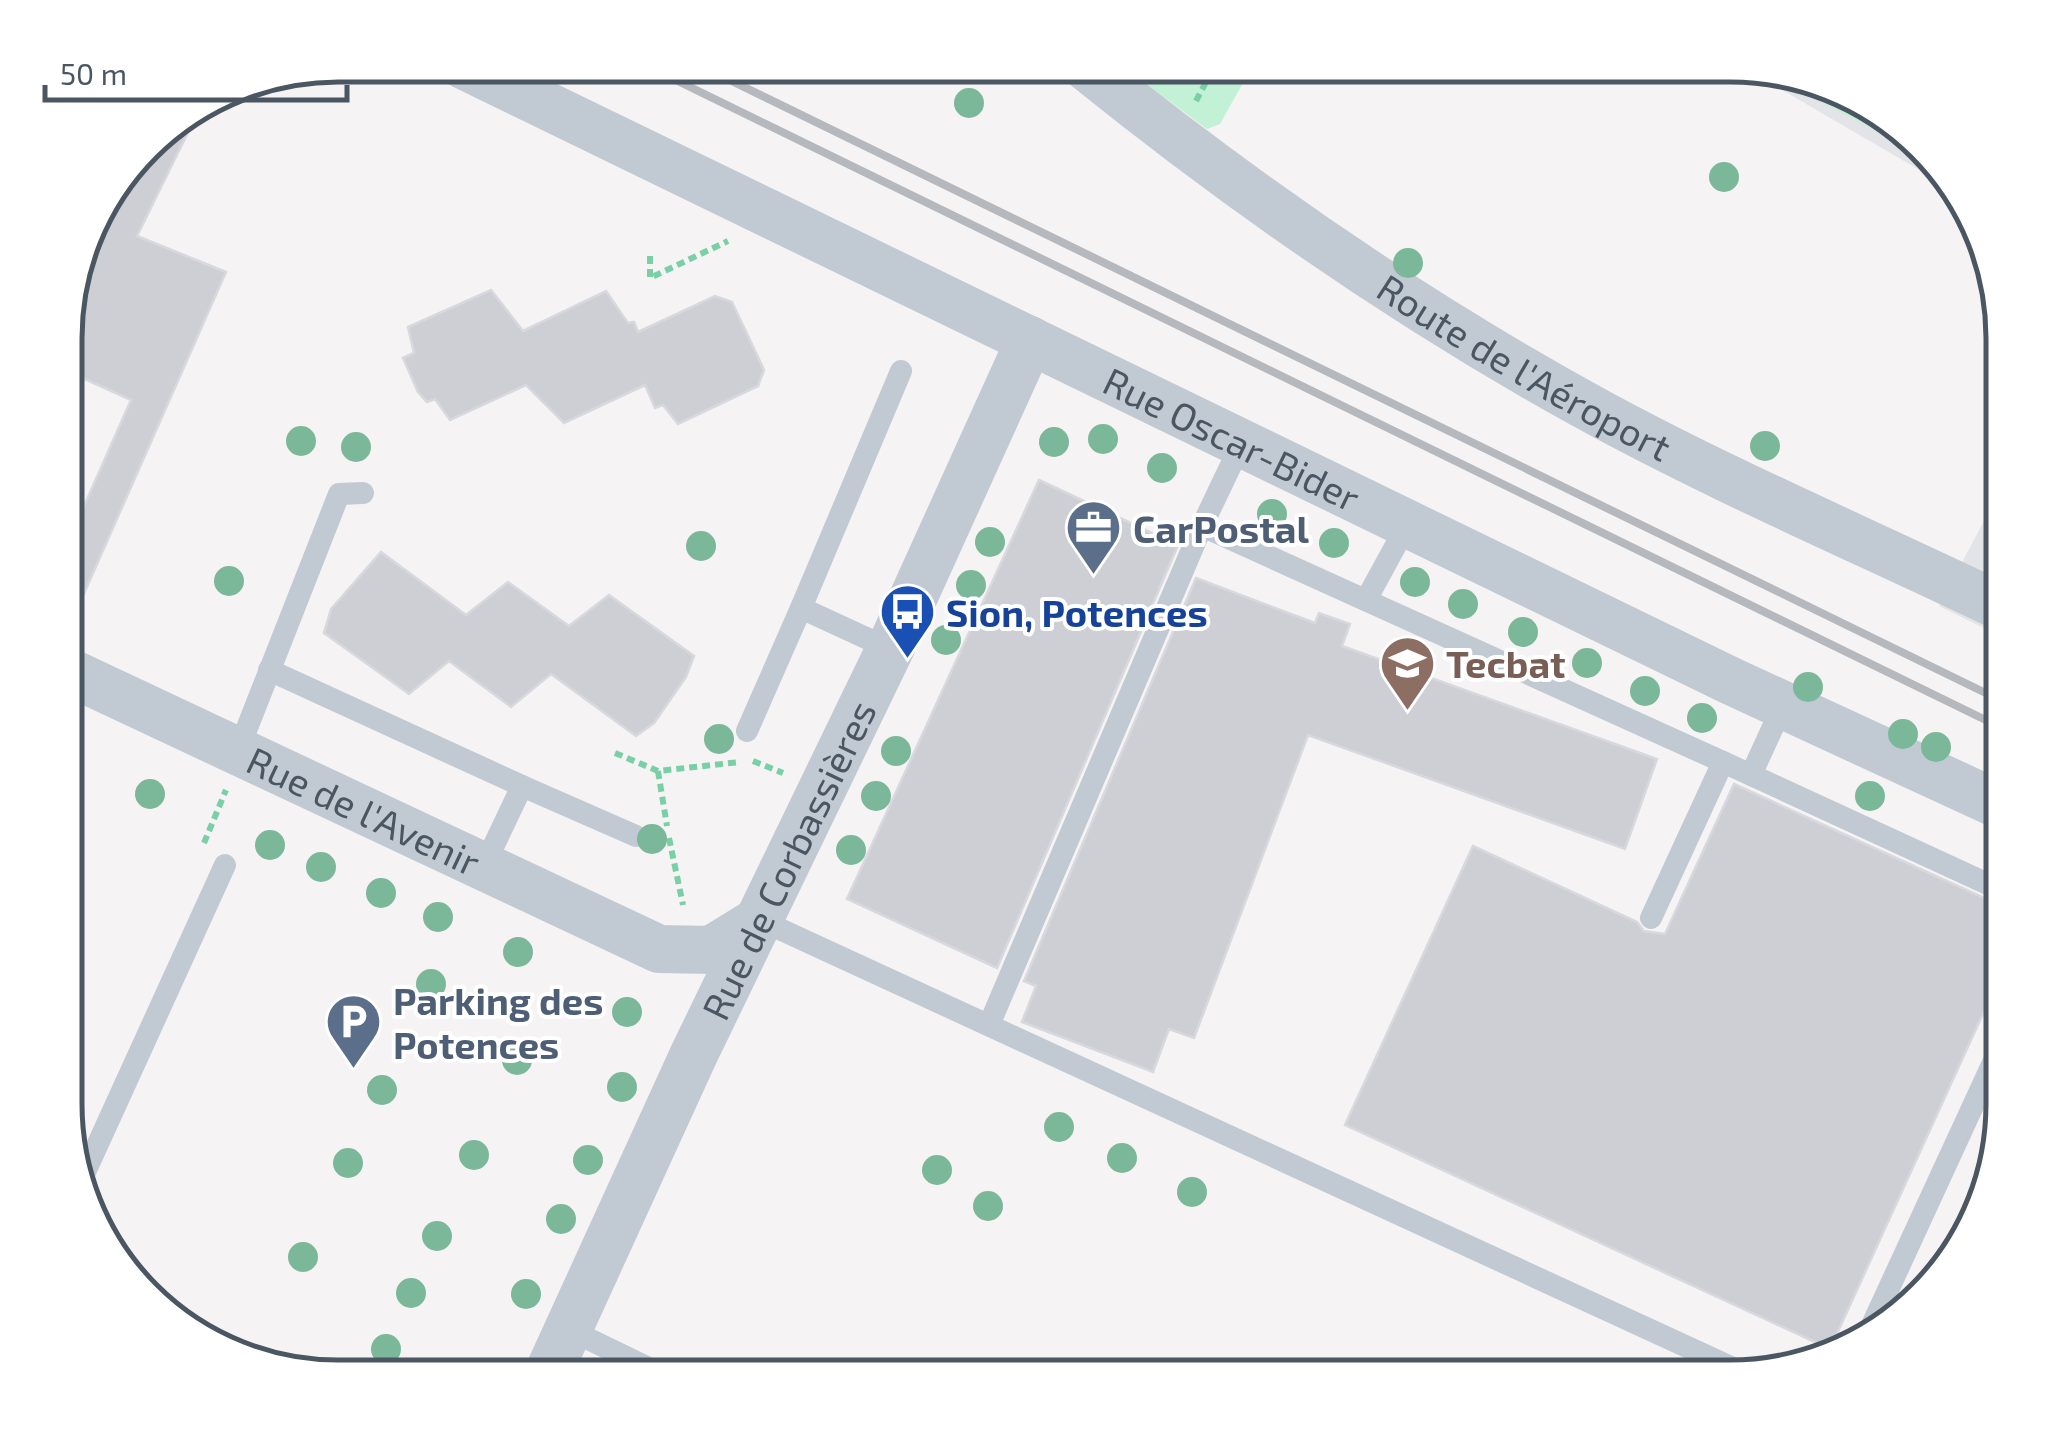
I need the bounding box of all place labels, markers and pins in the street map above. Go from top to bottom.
office icon: CarPostal [1064,498,1124,577]
place label: CarPostal [1133,505,1309,551]
bus stop icon: Sion, Potences [877,582,937,661]
place label: Sion, Potences [946,589,1208,635]
school or university icon: Tecbat [1377,633,1437,712]
place label: Tecbat [1446,640,1566,686]
place label: Parking des Potences [393,977,603,1067]
parking icon: Parking des Potences [324,992,384,1071]

